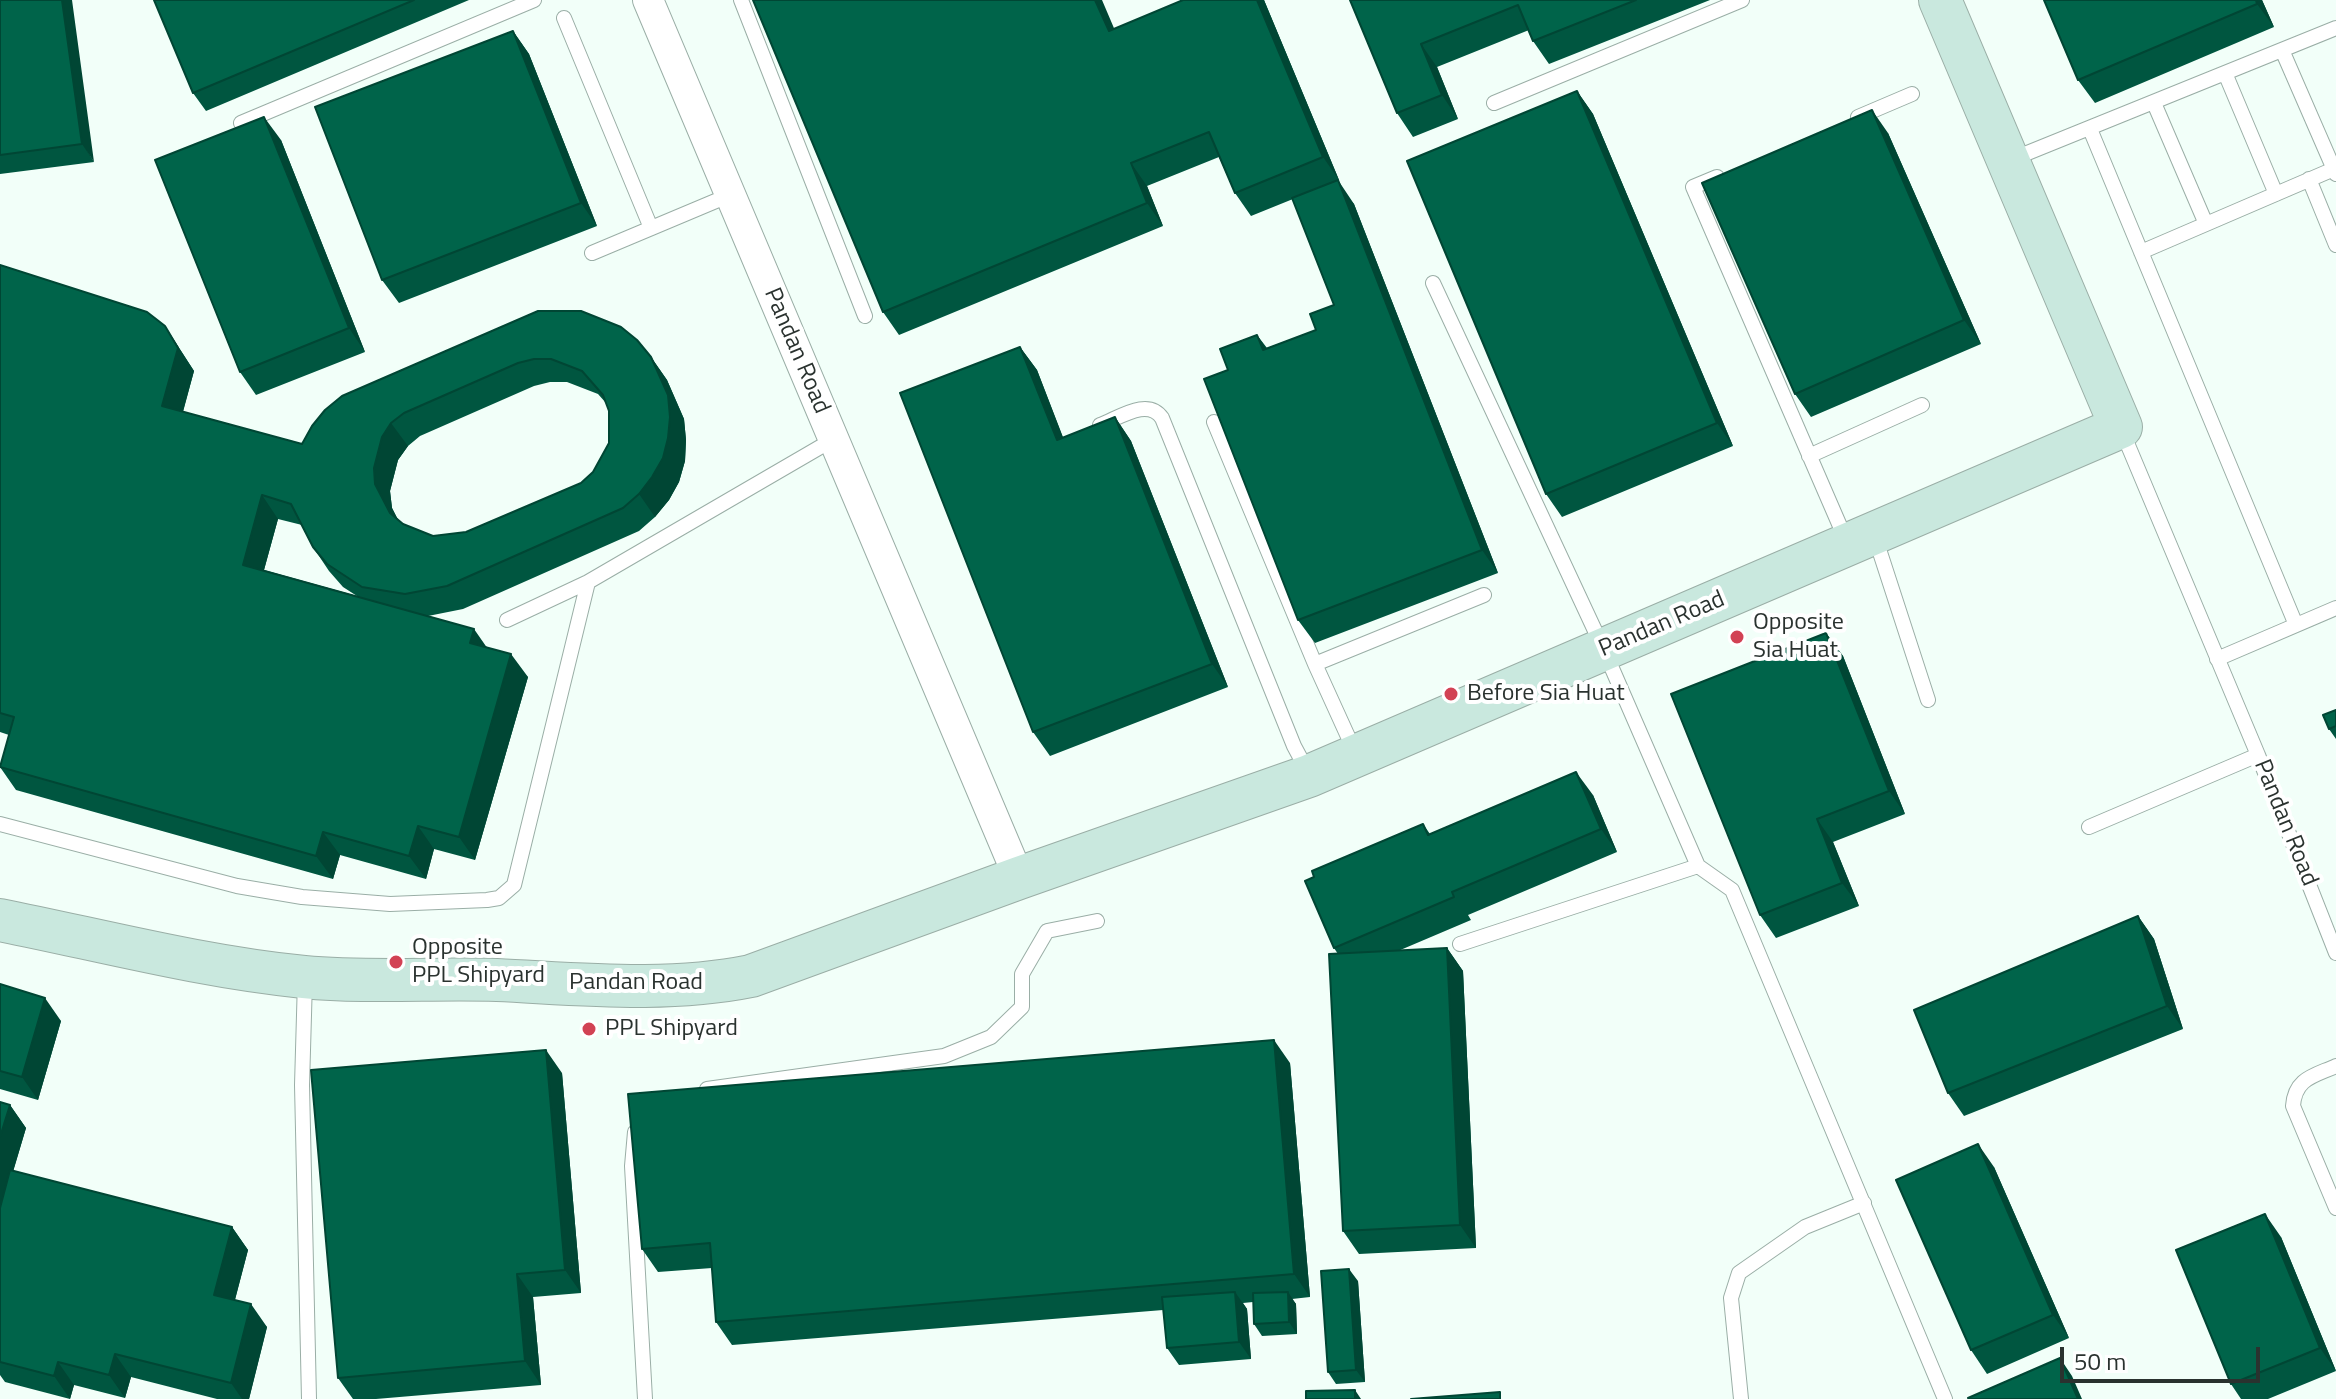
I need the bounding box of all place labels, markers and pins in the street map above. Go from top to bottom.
place label: Opposite Sia Huat [1753,609,1844,665]
marker: Opposite Sia Huat [1728,628,1746,646]
place label: Before Sia Huat [1467,680,1625,708]
marker: Before Sia Huat [1442,685,1460,703]
place label: Opposite PPL Shipyard [412,934,545,990]
marker: Opposite PPL Shipyard [387,953,405,971]
place label: PPL Shipyard [605,1015,738,1043]
marker: PPL Shipyard [580,1020,598,1038]

